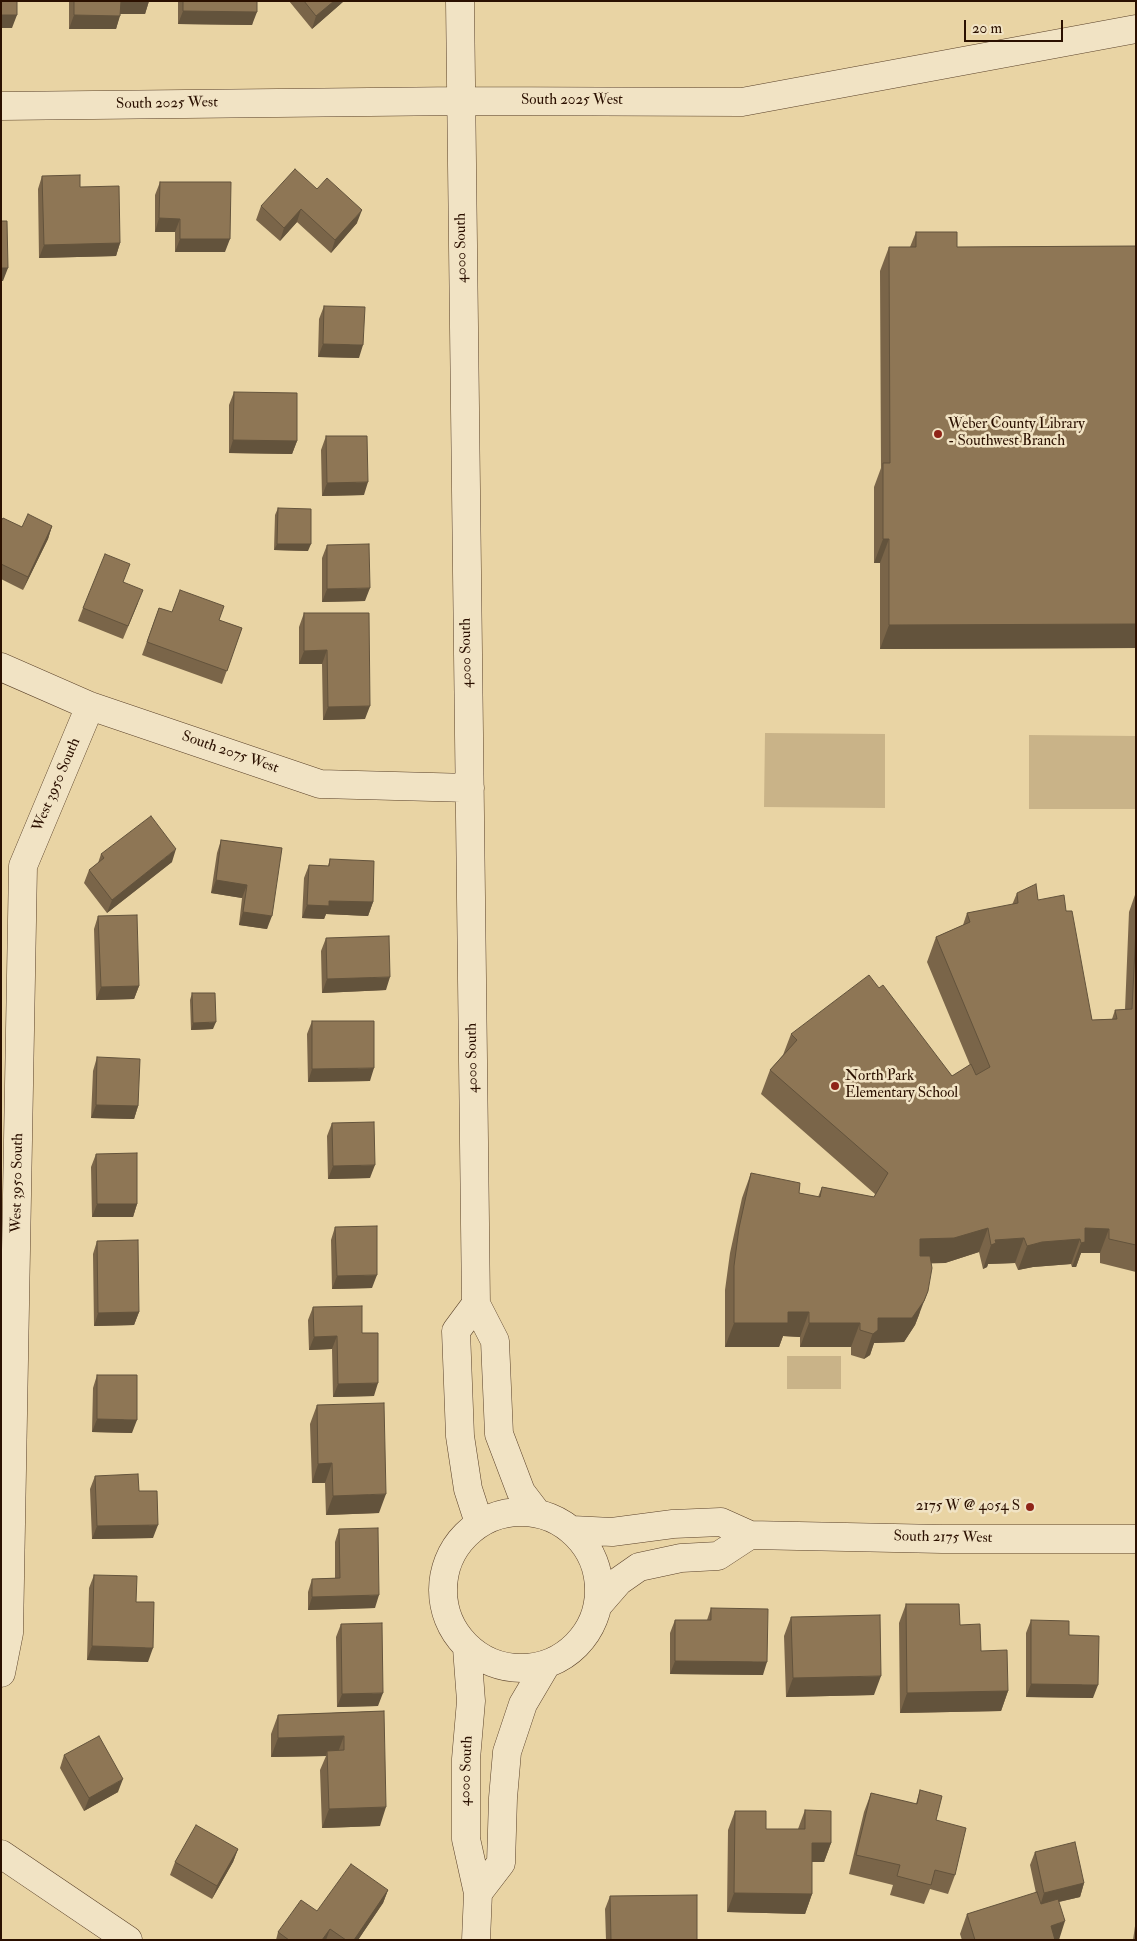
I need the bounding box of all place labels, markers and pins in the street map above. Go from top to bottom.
place label: Weber County Library - Southwest Branch [948,416,1085,451]
marker: Weber County Library - Southwest Branch [932,428,944,440]
place label: North Park Elementary School [845,1068,958,1103]
marker: North Park Elementary School [829,1080,841,1092]
place label: 2175 W @ 4054 S [916,1498,1020,1516]
marker: 2175 W @ 4054 S [1024,1501,1036,1513]

